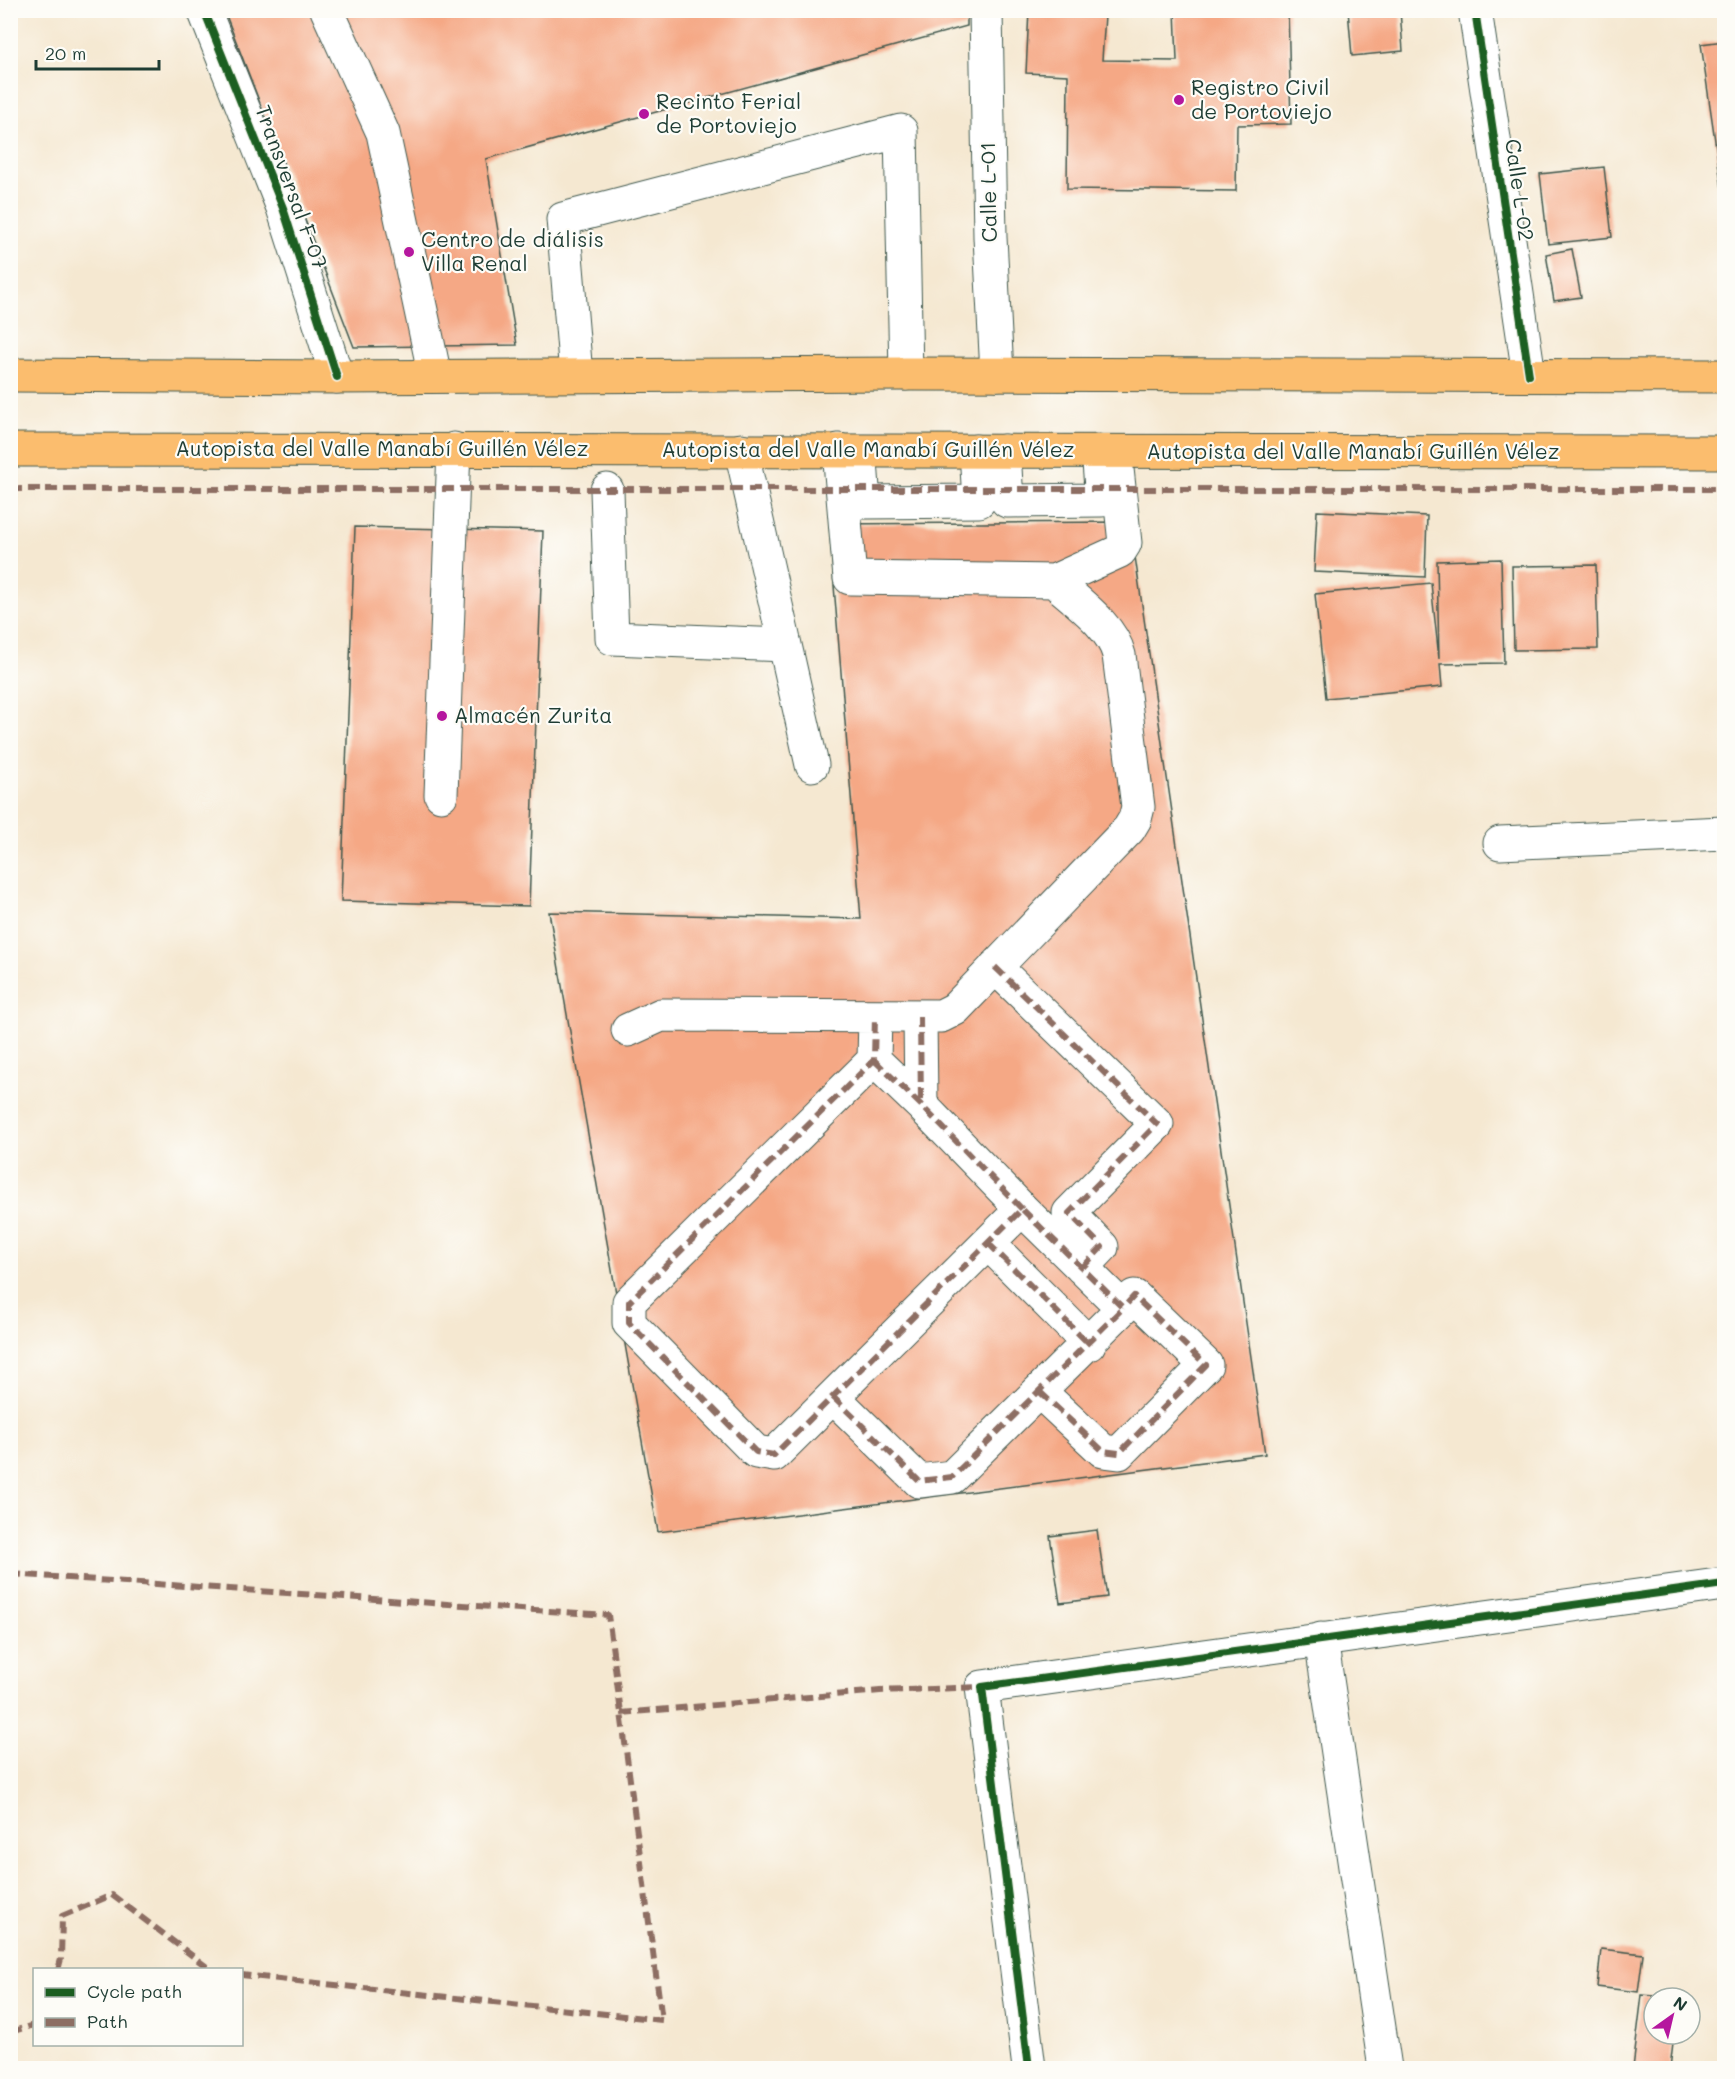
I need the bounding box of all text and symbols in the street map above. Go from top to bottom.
scale bar [36,33,159,71]
text: 20 m [45,41,86,65]
place label: Registro Civil de Portoviejo [1191,73,1332,124]
place label: Recinto Ferial de Portoviejo [656,87,801,138]
marker: Registro Civil de Portoviejo [1172,93,1186,107]
street label: Transversal F-07 [250,101,335,272]
marker: Recinto Ferial de Portoviejo [637,107,651,121]
street label: Calle L-02 [1500,137,1541,243]
street label: Calle L-01 [973,142,1002,243]
place label: Centro de diálisis Villa Renal [421,225,604,276]
marker: Centro de diálisis Villa Renal [402,245,416,259]
street label: Autopista del Valle Manabí Guillén Vélez [176,434,588,461]
street label: Autopista del Valle Manabí Guillén Vélez [662,435,1074,462]
street label: Autopista del Valle Manabí Guillén Vélez [1147,437,1559,464]
place label: Almacén Zurita [454,701,612,728]
marker: Almacén Zurita [435,709,449,723]
legend [33,1968,243,2046]
text: Cycle path [87,1979,182,2003]
north arrow [1642,1986,1702,2046]
text: N [1670,1991,1692,2015]
text: Path [87,2009,127,2033]

